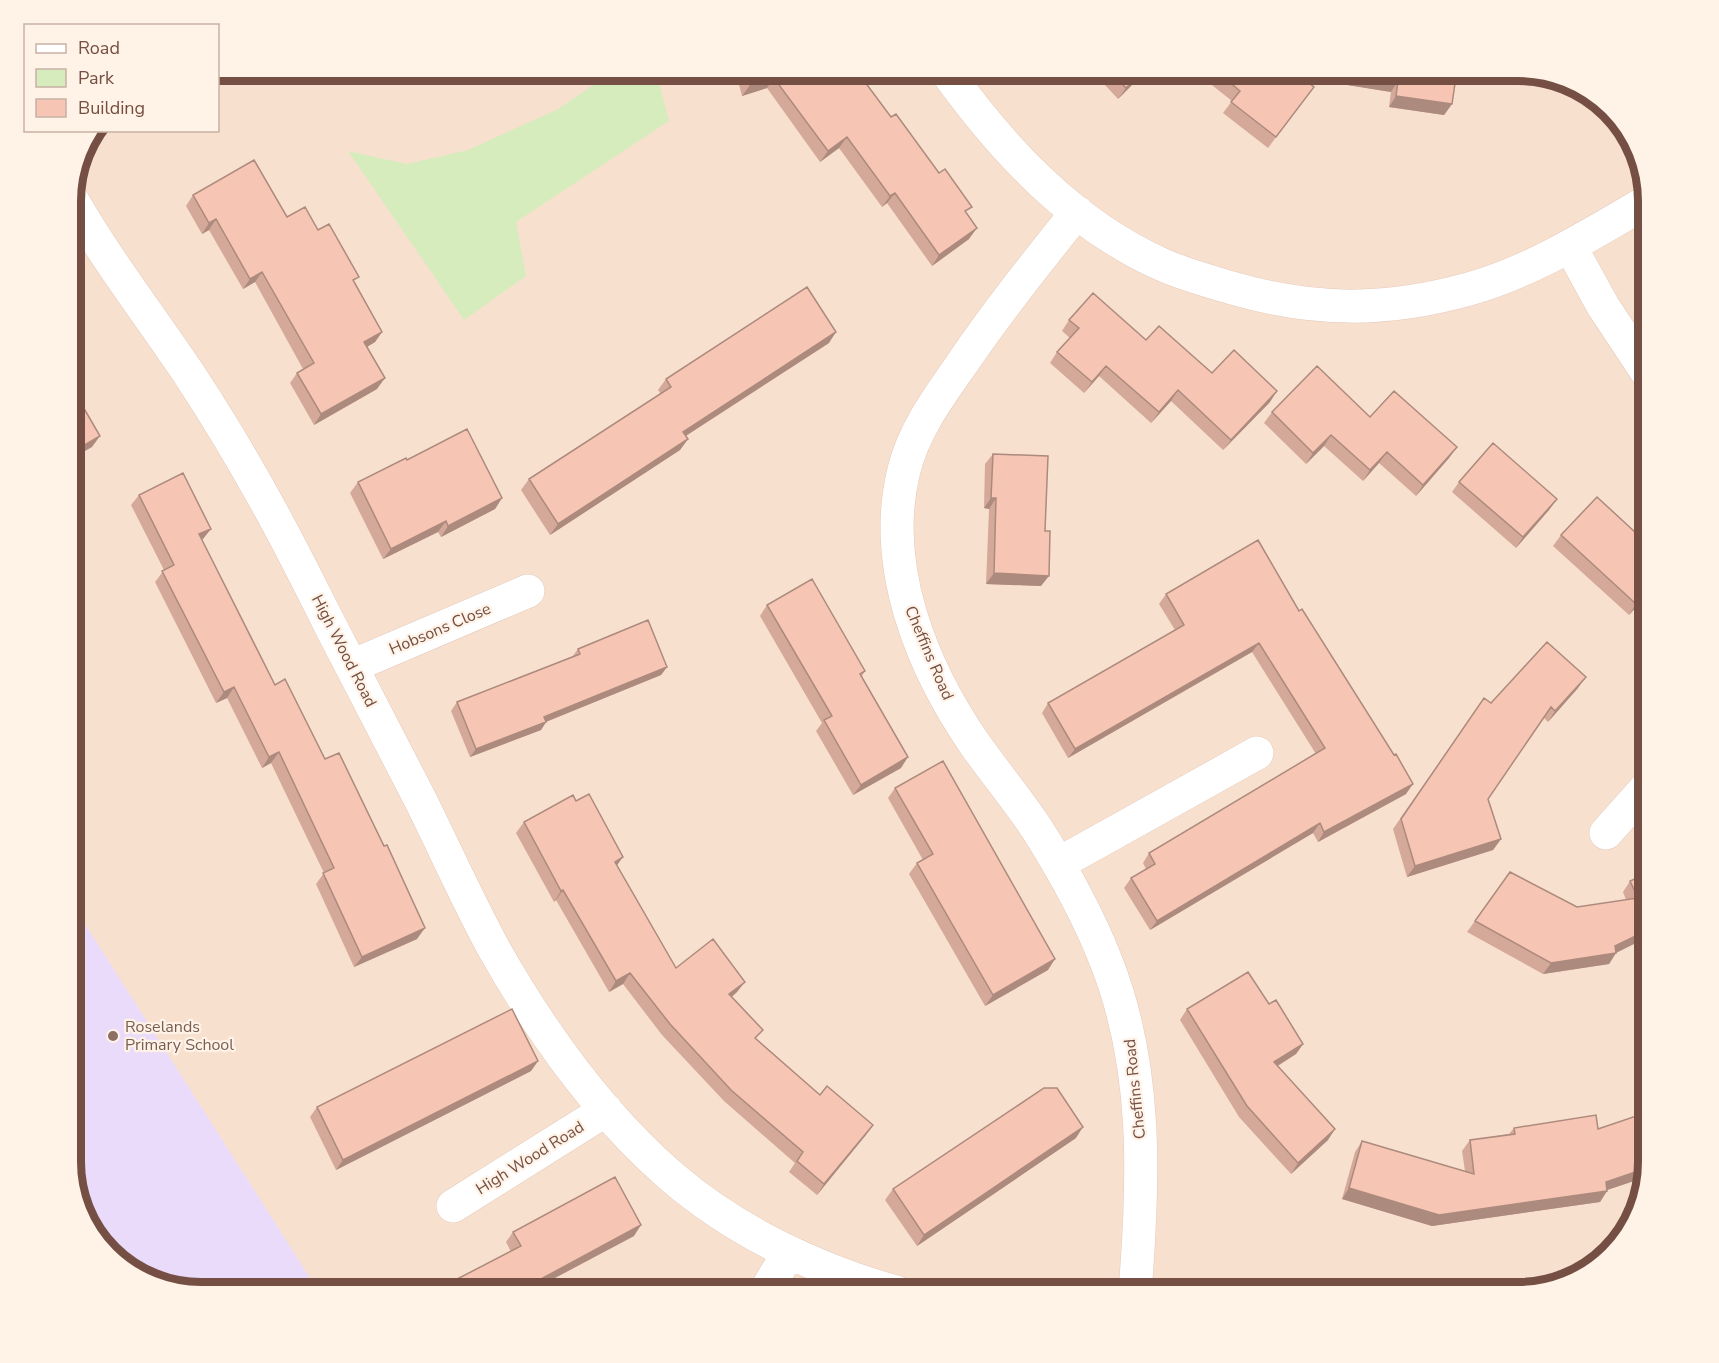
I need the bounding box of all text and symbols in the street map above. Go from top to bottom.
legend [24,24,219,132]
text: Road [78,36,120,60]
text: Park [78,66,115,90]
text: Building [78,96,145,120]
street label: High Wood Road [306,591,382,711]
street label: Hobsons Close [386,598,494,660]
street label: Cheffins Road [899,602,959,704]
place label: Roselands Primary School [125,1016,234,1056]
marker: Roselands Primary School [106,1029,120,1043]
street label: Cheffins Road [1119,1038,1151,1140]
street label: High Wood Road [472,1116,588,1200]

